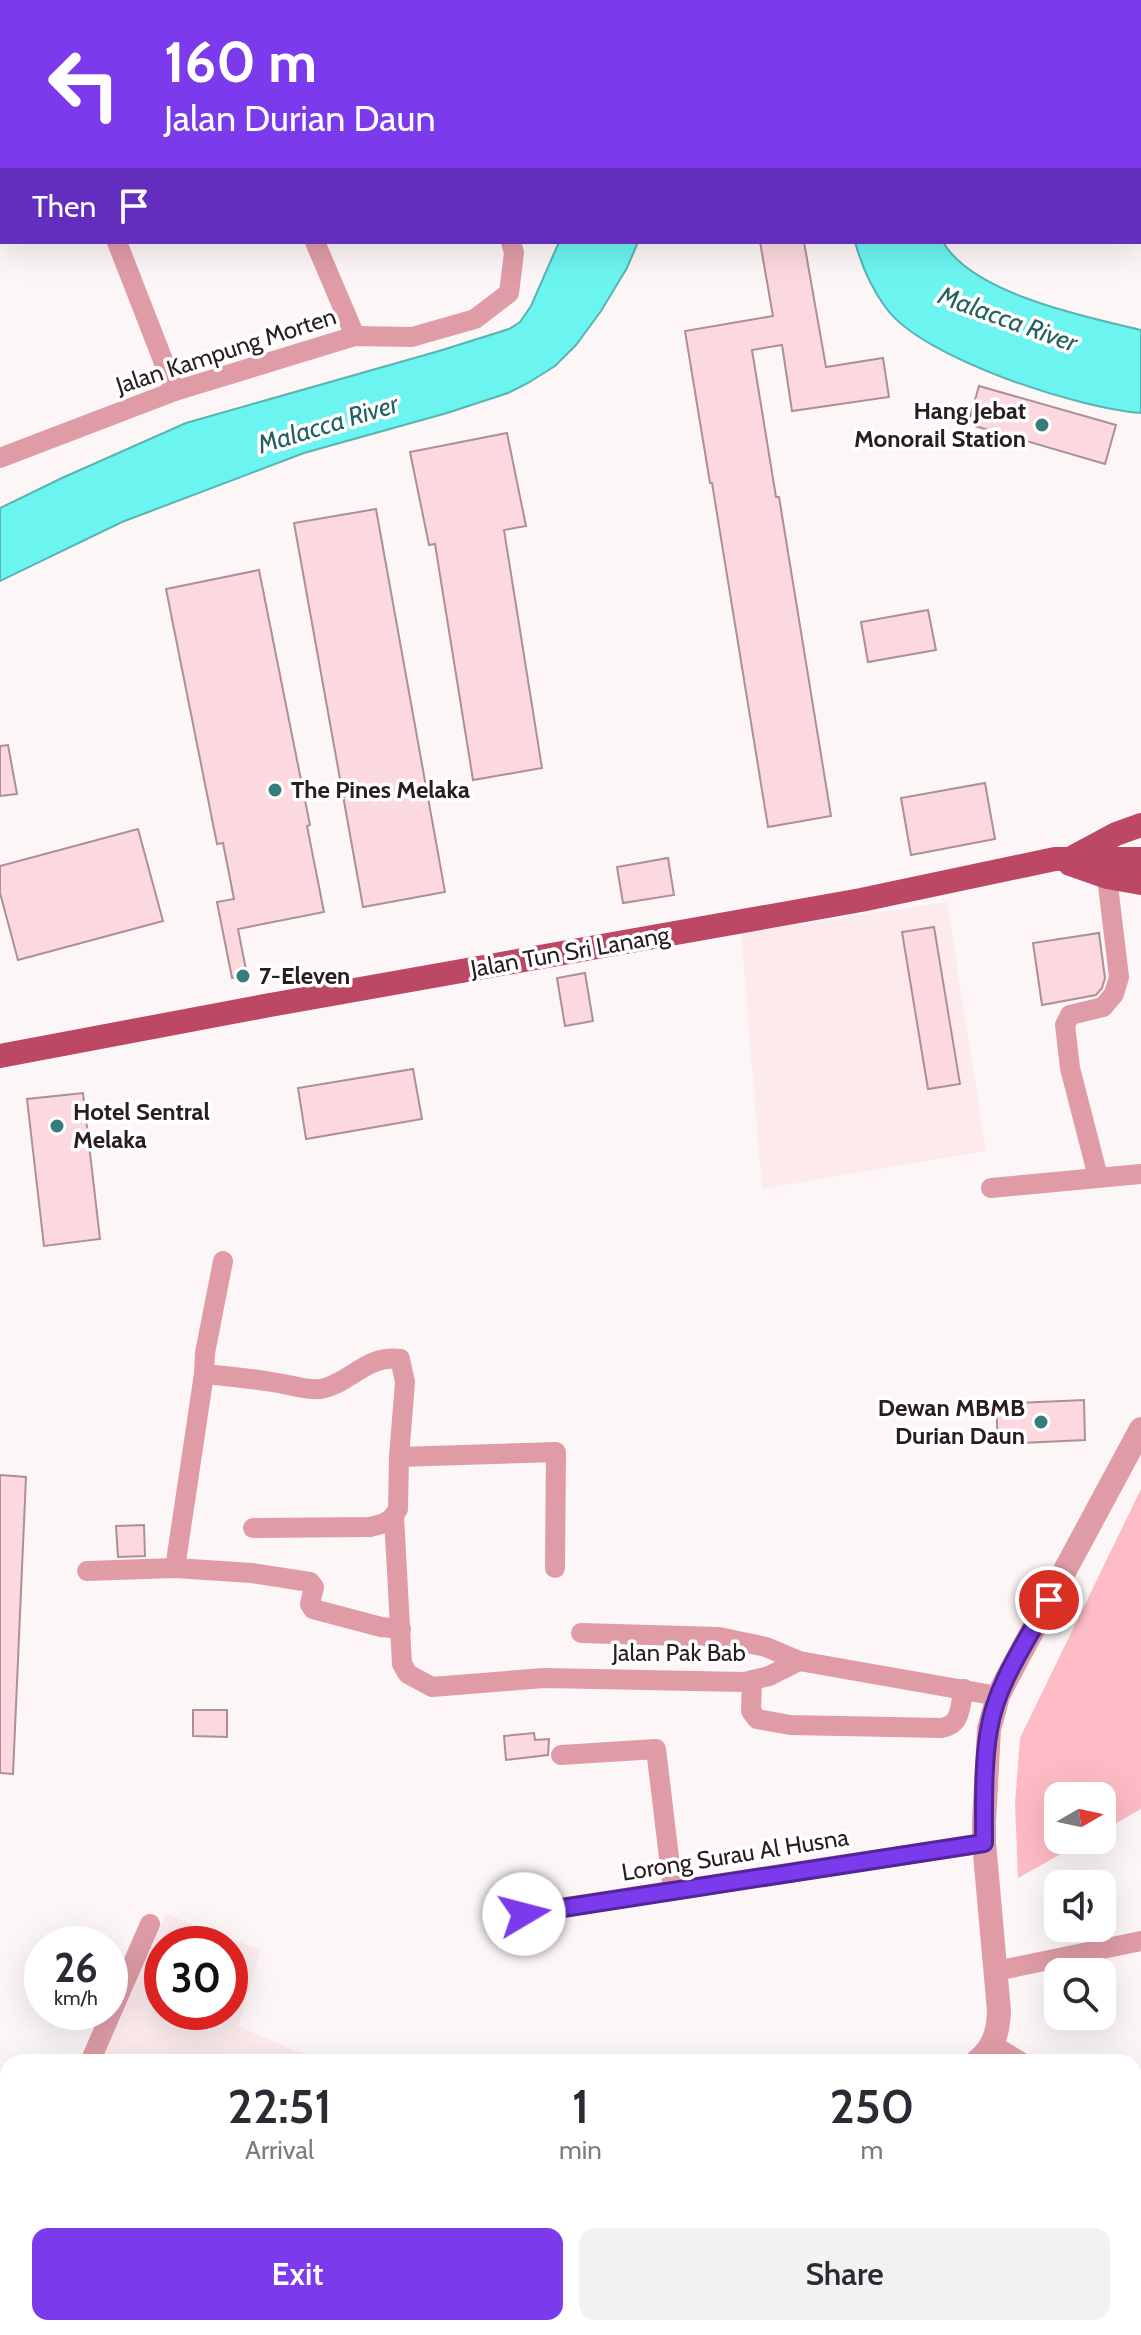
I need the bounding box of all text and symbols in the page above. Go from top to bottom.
text: 160 m [164,28,317,96]
icon: left [32,32,136,136]
text: Jalan Durian Daun [164,96,436,140]
icon: arrive [112,184,156,228]
text: Then [32,188,96,225]
water label: Malacca River [933,279,1083,359]
street label: Jalan Kampung Morten [111,301,340,400]
water label: Malacca River [253,387,403,461]
place label: Hang Jebat Monorail Station [854,396,1026,453]
marker: Hang Jebat Monorail Station [1033,416,1051,434]
place label: The Pines Melaka [291,775,470,804]
marker: The Pines Melaka [266,781,284,799]
street label: Jalan Tun Sri Lanang [467,920,673,983]
place label: 7-Eleven [259,961,350,990]
marker: 7-Eleven [234,967,252,985]
place label: Hotel Sentral Melaka [73,1097,210,1154]
marker: Hotel Sentral Melaka [48,1117,66,1135]
place label: Dewan MBMB Durian Daun [878,1393,1025,1450]
marker: Dewan MBMB Durian Daun [1032,1413,1050,1431]
pin [1015,1566,1083,1634]
icon: arrive [1027,1578,1071,1622]
street label: Jalan Pak Bab [611,1638,746,1667]
north arrow [1044,1782,1116,1854]
map controls [1044,1782,1116,2030]
street label: Lorong Surau Al Husna [619,1822,851,1887]
button: sound [1044,1870,1116,1942]
position arrow [482,1872,566,1956]
speed limit sign: 30 [144,1926,248,2030]
text: 26 [54,1943,98,1992]
button: search [1044,1958,1116,2030]
text: km/h [54,1986,98,2010]
text: 22:51 [228,2077,331,2135]
text: 1 [572,2077,589,2135]
text: 250 [829,2077,914,2135]
text: Arrival [245,2134,314,2166]
text: min [559,2134,602,2166]
text: m [861,2134,883,2166]
button: Exit [32,2228,563,2320]
button: Share [579,2228,1110,2320]

